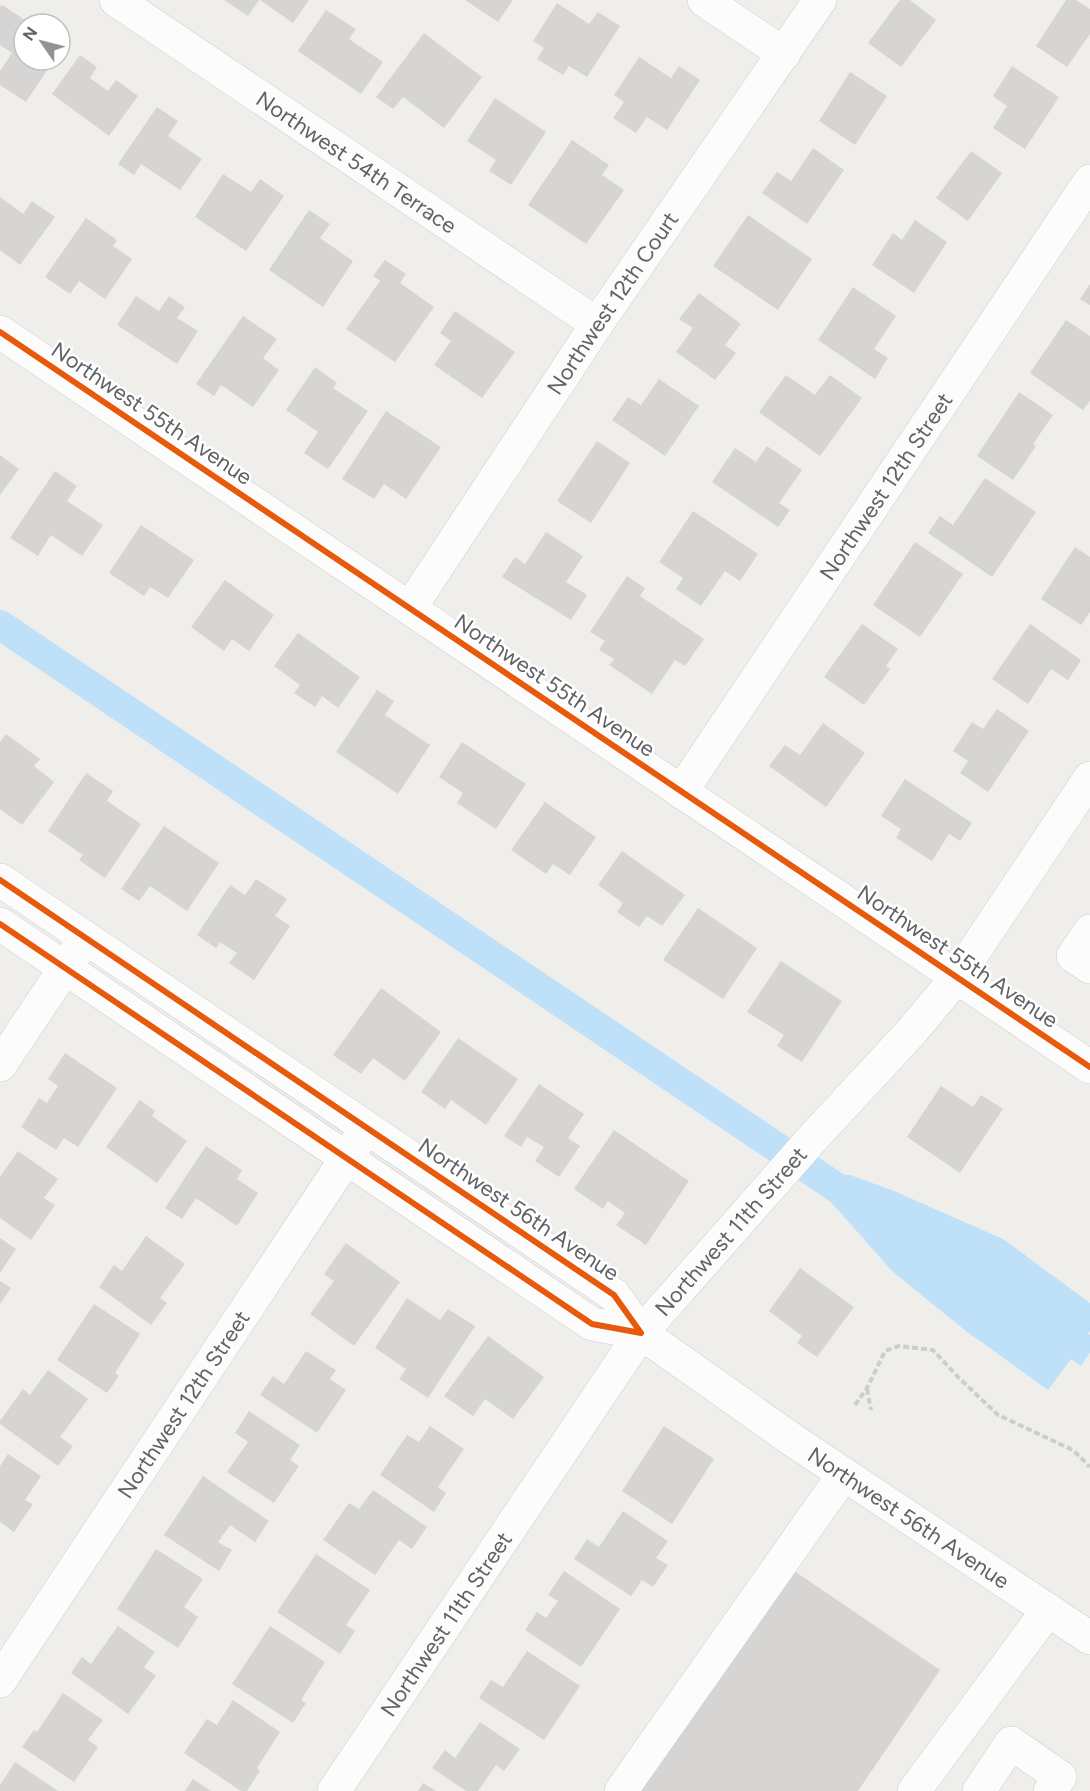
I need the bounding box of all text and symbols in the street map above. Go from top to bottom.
north arrow [12,12,72,72]
text: N [19,23,41,44]
street label: Northwest 54th Terrace [251,85,462,240]
street label: Northwest 12th Court [541,207,684,400]
street label: Northwest 55th Avenue [46,336,257,491]
street label: Northwest 12th Street [814,388,958,585]
street label: Northwest 55th Avenue [449,608,660,763]
street label: Northwest 55th Avenue [852,879,1063,1034]
street label: Northwest 56th Avenue [413,1132,624,1287]
street label: Northwest 11th Street [649,1141,813,1322]
street label: Northwest 12th Street [112,1305,256,1504]
street label: Northwest 56th Avenue [803,1441,1014,1595]
street label: Northwest 11th Street [375,1527,518,1722]

